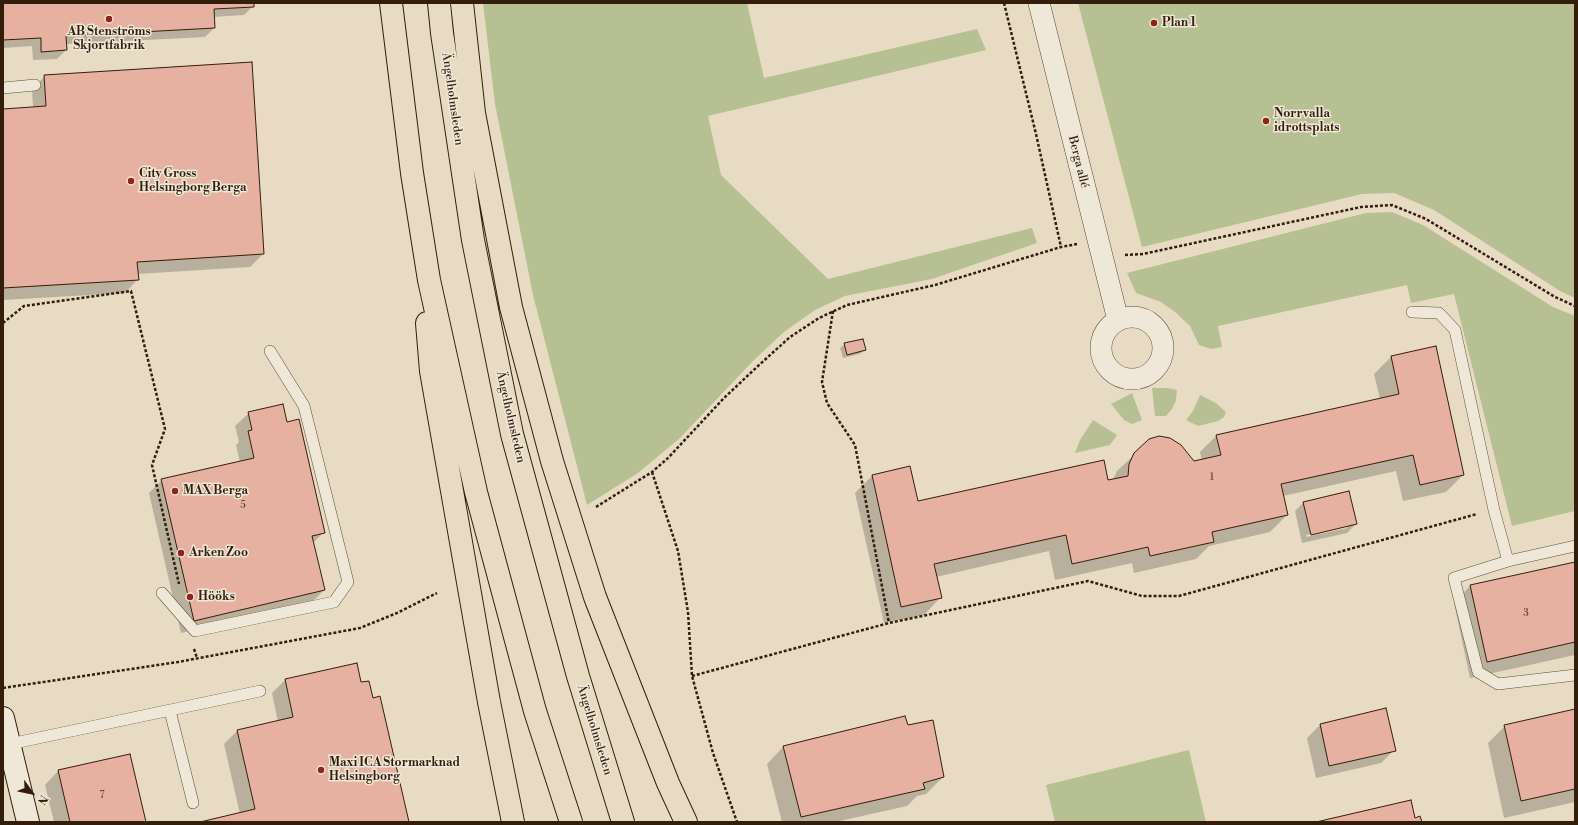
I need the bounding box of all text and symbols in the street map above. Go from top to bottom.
marker: AB Stenströms Skjortfabrik [104,14,114,24]
place label: Plan 1 [1162,16,1196,30]
marker: Plan 1 [1149,18,1159,28]
place label: AB Stenströms Skjortfabrik [67,25,151,53]
street label: Ängelholmsleden [438,51,466,147]
place label: Norrvalla idrottsplats [1274,107,1339,135]
marker: Norrvalla idrottsplats [1261,116,1271,126]
street label: Berga allé [1065,134,1091,190]
place label: City Gross Helsingborg Berga [139,167,247,195]
marker: City Gross Helsingborg Berga [126,176,136,186]
street label: Ängelholmsleden [492,370,528,464]
house number: 1 [1210,472,1214,484]
place label: MAX Berga [183,484,248,498]
marker: MAX Berga [170,486,180,496]
house number: 5 [240,500,246,512]
place label: Arken Zoo [189,546,248,560]
marker: Arken Zoo [176,548,186,558]
place label: Hööks [198,590,235,604]
marker: Hööks [185,592,195,602]
house number: 3 [1523,608,1529,620]
street label: Ängelholmsleden [573,683,615,777]
place label: Maxi ICA Stormarknad Helsingborg [329,756,460,784]
marker: Maxi ICA Stormarknad Helsingborg [316,765,326,775]
north arrow [12,773,52,813]
house number: 7 [99,790,105,802]
text: N [34,792,50,807]

